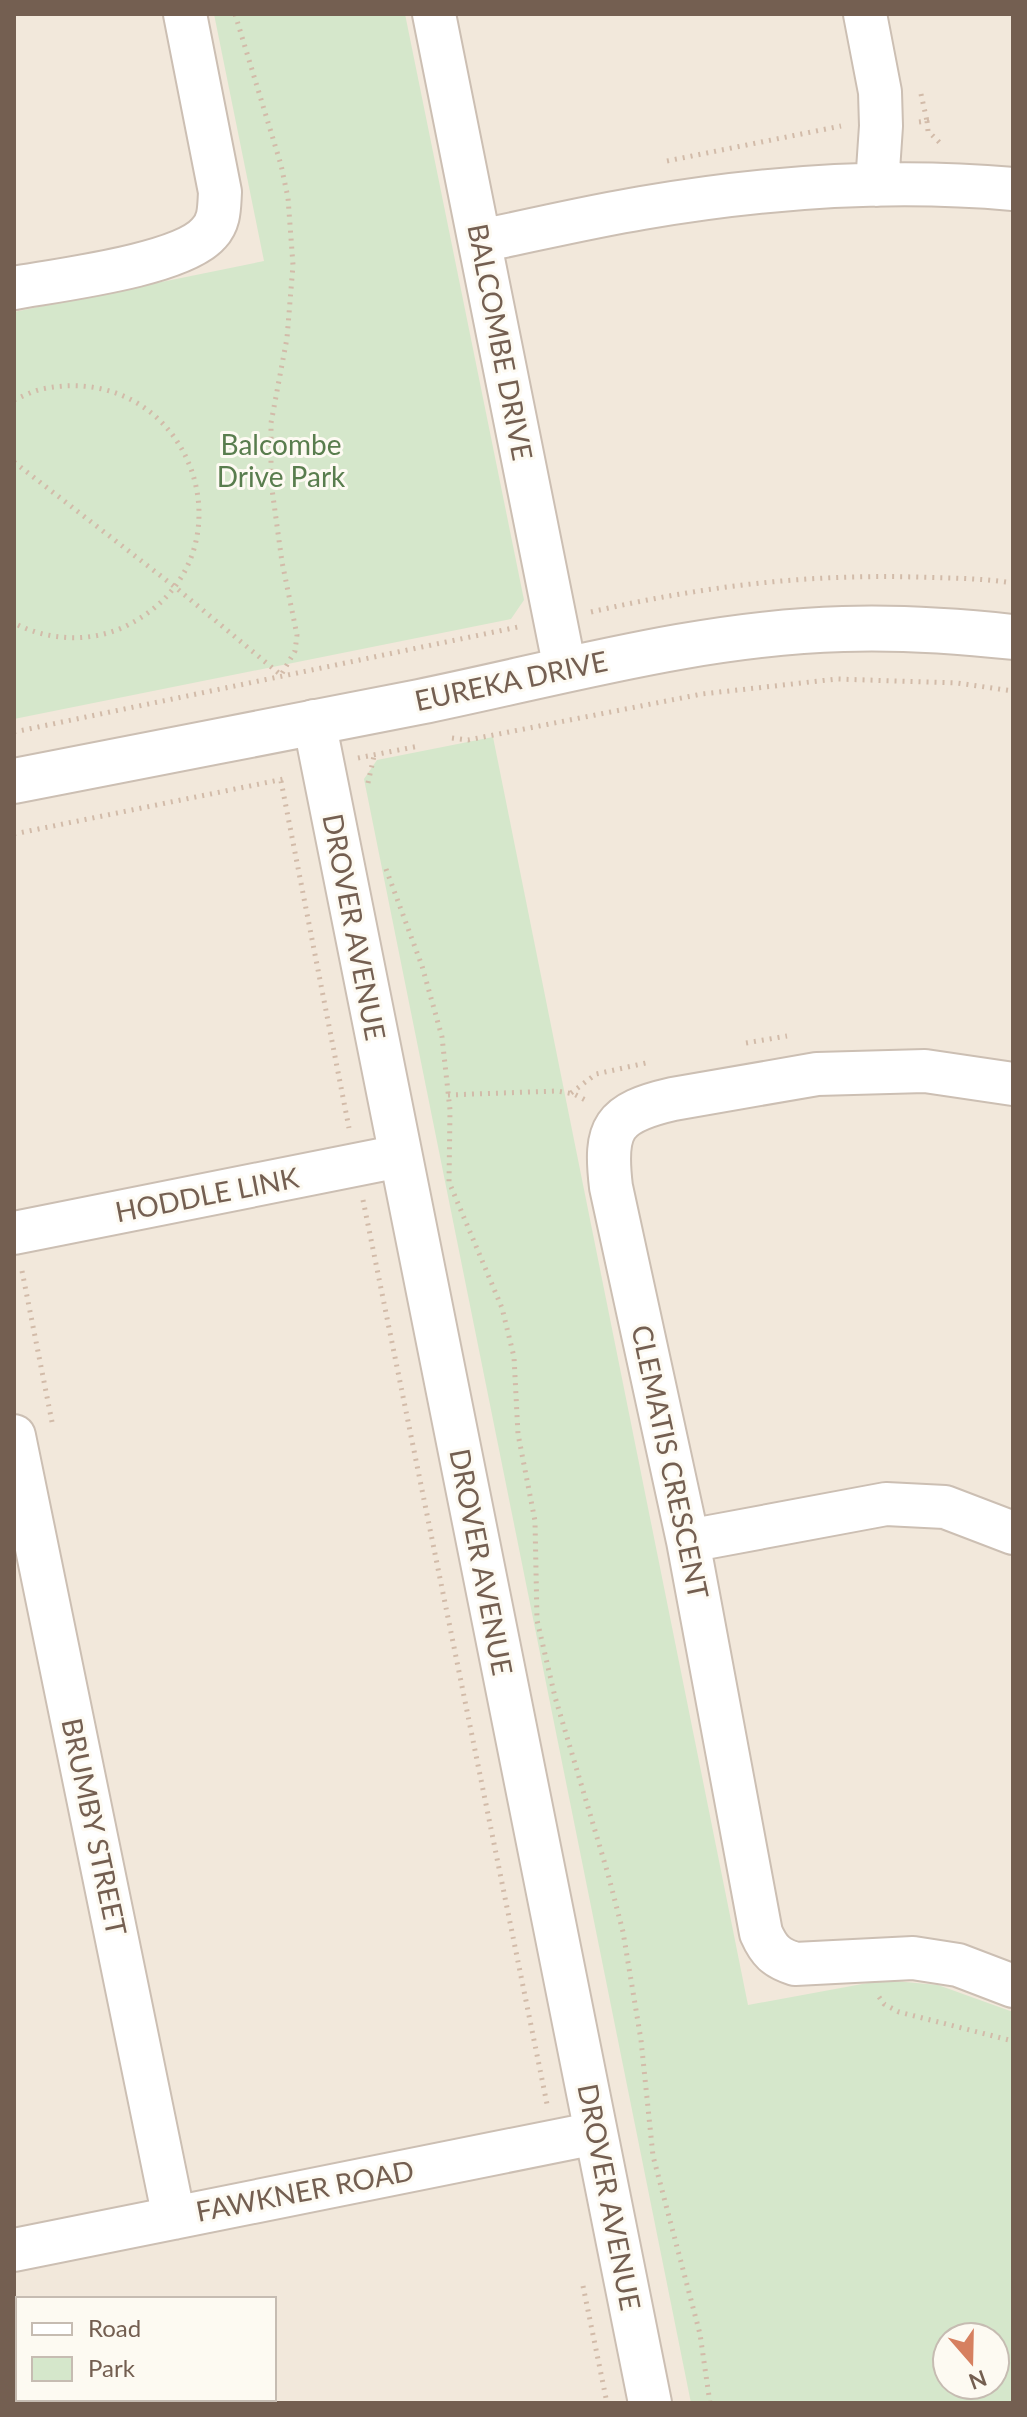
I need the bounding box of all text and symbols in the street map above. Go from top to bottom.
street label: BALCOMBE DRIVE [461,221,541,463]
park label: Balcombe Drive Park [217,427,346,493]
street label: EUREKA DRIVE [411,643,610,717]
street label: DROVER AVENUE [316,811,394,1043]
street label: HODDLE LINK [112,1159,302,1228]
street label: CLEMATIS CRESCENT [625,1322,717,1602]
street label: DROVER AVENUE [443,1446,521,1678]
street label: BRUMBY STREET [55,1715,135,1939]
street label: DROVER AVENUE [571,2081,649,2313]
street label: FAWKNER ROAD [193,2152,417,2228]
legend [16,2297,276,2401]
text: Road [88,2313,141,2342]
north arrow [931,2321,1011,2401]
text: Park [88,2353,136,2382]
text: N [965,2365,991,2396]

